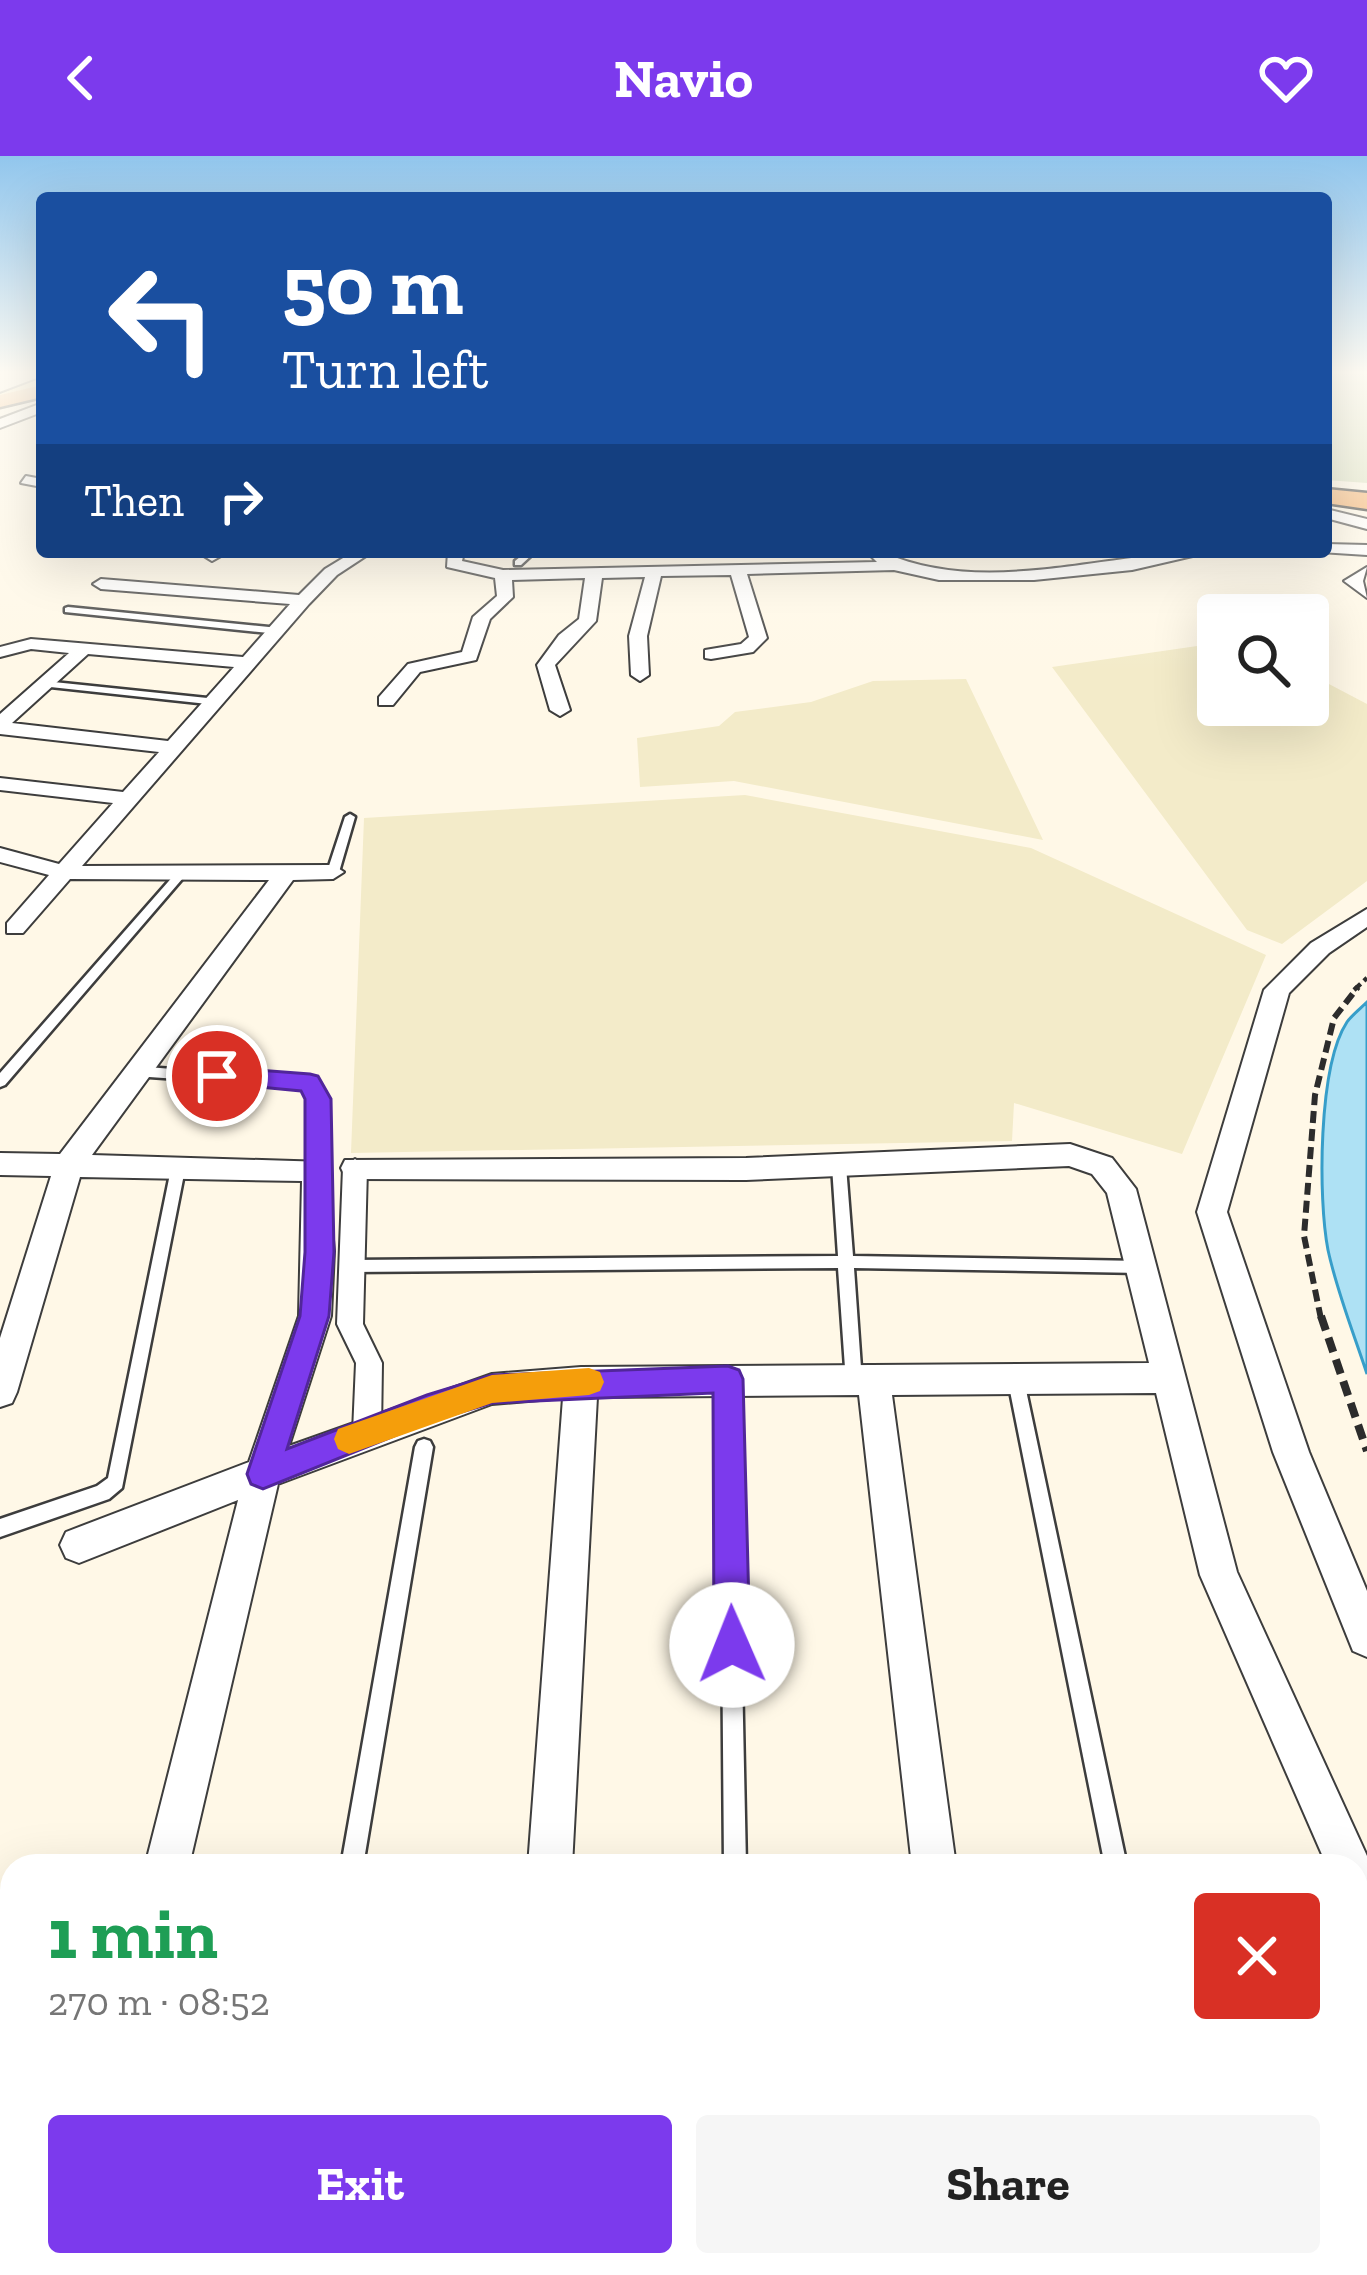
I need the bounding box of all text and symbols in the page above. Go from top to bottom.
icon: back [48,45,114,111]
icon: heart [1253,45,1319,111]
text: Navio [614,46,753,111]
text: 50 m [282,235,464,336]
icon: left [84,240,240,396]
text: Turn left [282,337,489,402]
icon: right [208,468,274,534]
text: Then [84,474,184,528]
map controls [1197,594,1329,726]
button: search [1197,594,1329,726]
pin [166,1025,268,1127]
icon: arrive [184,1043,250,1109]
position arrow [669,1582,795,1708]
text: 1 min [48,1890,218,1976]
button: close [1194,1893,1320,2019]
text: 270 m · 08:52 [48,1978,270,2025]
button: Exit [48,2115,672,2253]
button: Share [696,2115,1320,2253]

